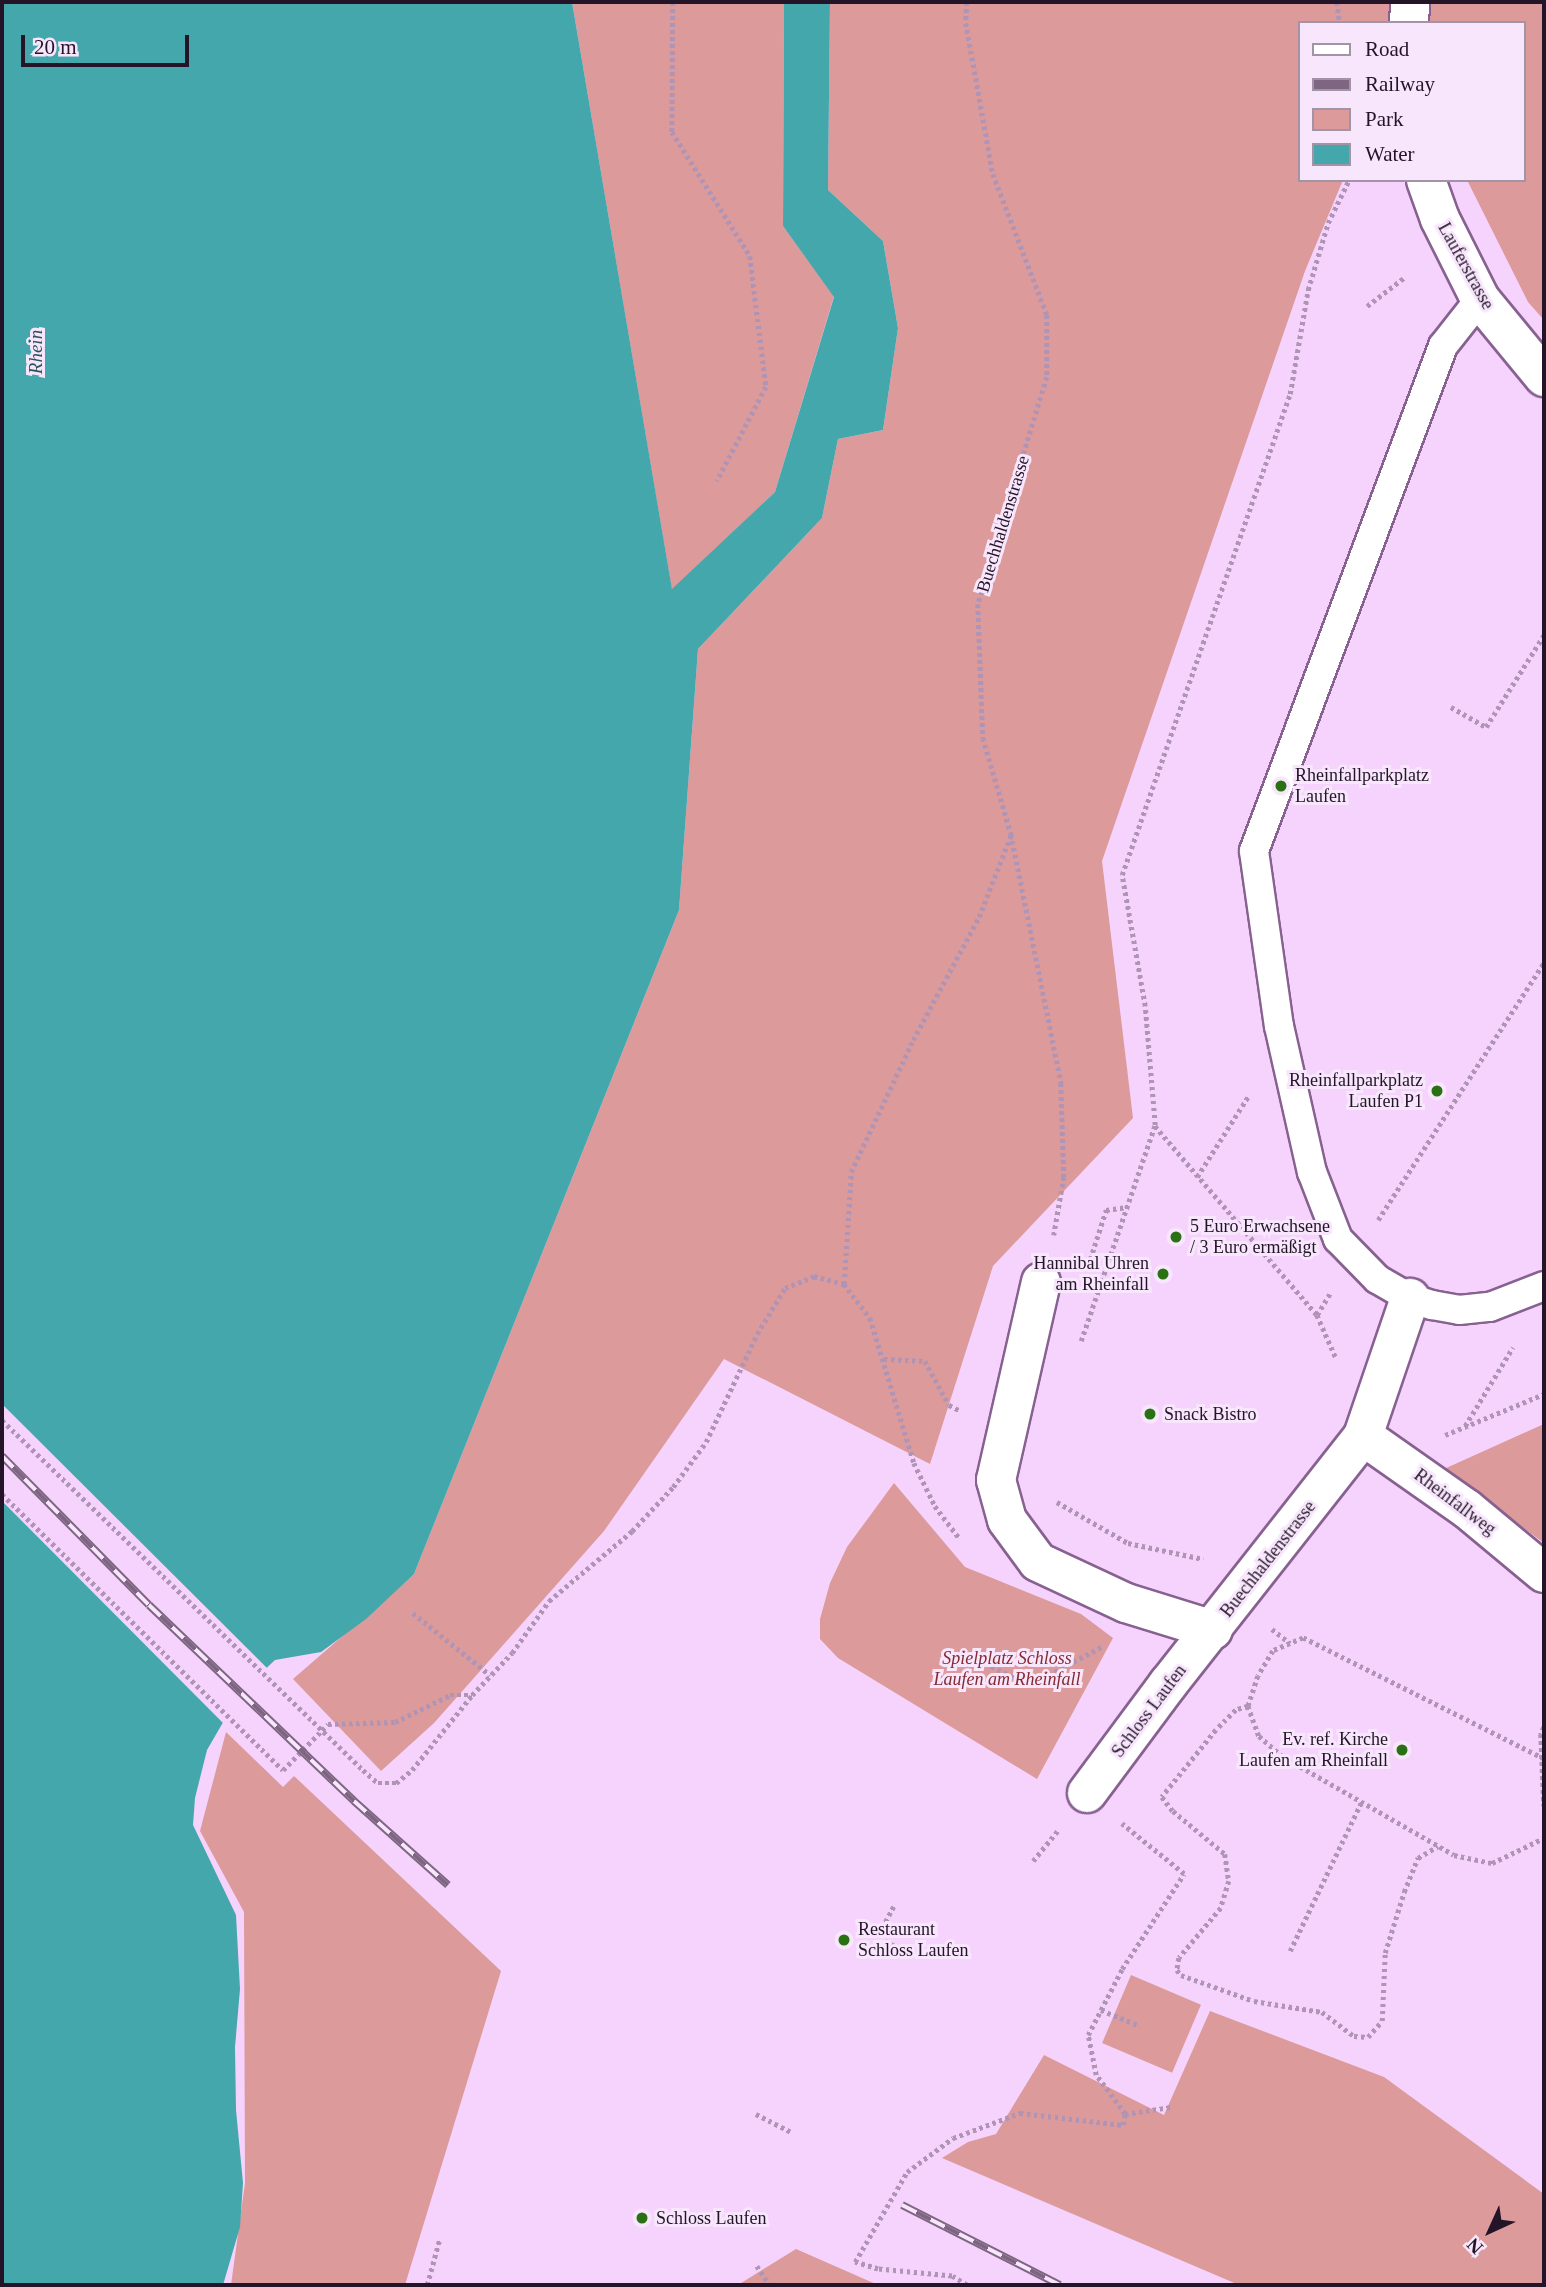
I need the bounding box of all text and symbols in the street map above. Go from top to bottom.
scale bar [24,21,192,65]
legend [1298,21,1525,182]
text: 20 m [34,35,77,59]
text: Road [1365,37,1409,61]
text: Railway [1365,72,1435,96]
text: Park [1365,107,1404,131]
text: Water [1365,142,1415,166]
street label: Lauferstrasse [1433,219,1499,313]
water label: Rhein [25,330,47,374]
street label: Buechhaldenstrasse [972,453,1034,595]
place label: Rheinfallparkplatz Laufen [1295,765,1429,808]
marker: Rheinfallparkplatz Laufen [1273,778,1289,794]
place label: Rheinfallparkplatz Laufen P1 [1289,1070,1423,1112]
marker: Rheinfallparkplatz Laufen P1 [1429,1083,1445,1099]
place label: 5 Euro Erwachsene / 3 Euro ermäßigt [1190,1216,1330,1258]
marker: 5 Euro Erwachsene / 3 Euro ermäßigt [1168,1229,1184,1245]
place label: Hannibal Uhren am Rheinfall [1034,1253,1149,1296]
marker: Hannibal Uhren am Rheinfall [1155,1266,1171,1282]
place label: Snack Bistro [1164,1403,1256,1425]
marker: Snack Bistro [1142,1406,1158,1422]
street label: Rheinfallweg [1410,1464,1500,1540]
street label: Buechhaldenstrasse [1216,1496,1320,1622]
park label: Spielplatz Schloss Laufen am Rheinfall [934,1648,1080,1690]
street label: Schloss Laufen [1107,1660,1191,1762]
place label: Ev. ref. Kirche Laufen am Rheinfall [1239,1729,1388,1772]
marker: Ev. ref. Kirche Laufen am Rheinfall [1394,1742,1410,1758]
place label: Restaurant Schloss Laufen [858,1919,968,1962]
marker: Restaurant Schloss Laufen [836,1932,852,1948]
north arrow [1455,2196,1525,2266]
place label: Schloss Laufen [656,2207,766,2229]
marker: Schloss Laufen [634,2210,650,2226]
text: N [1463,2234,1487,2258]

